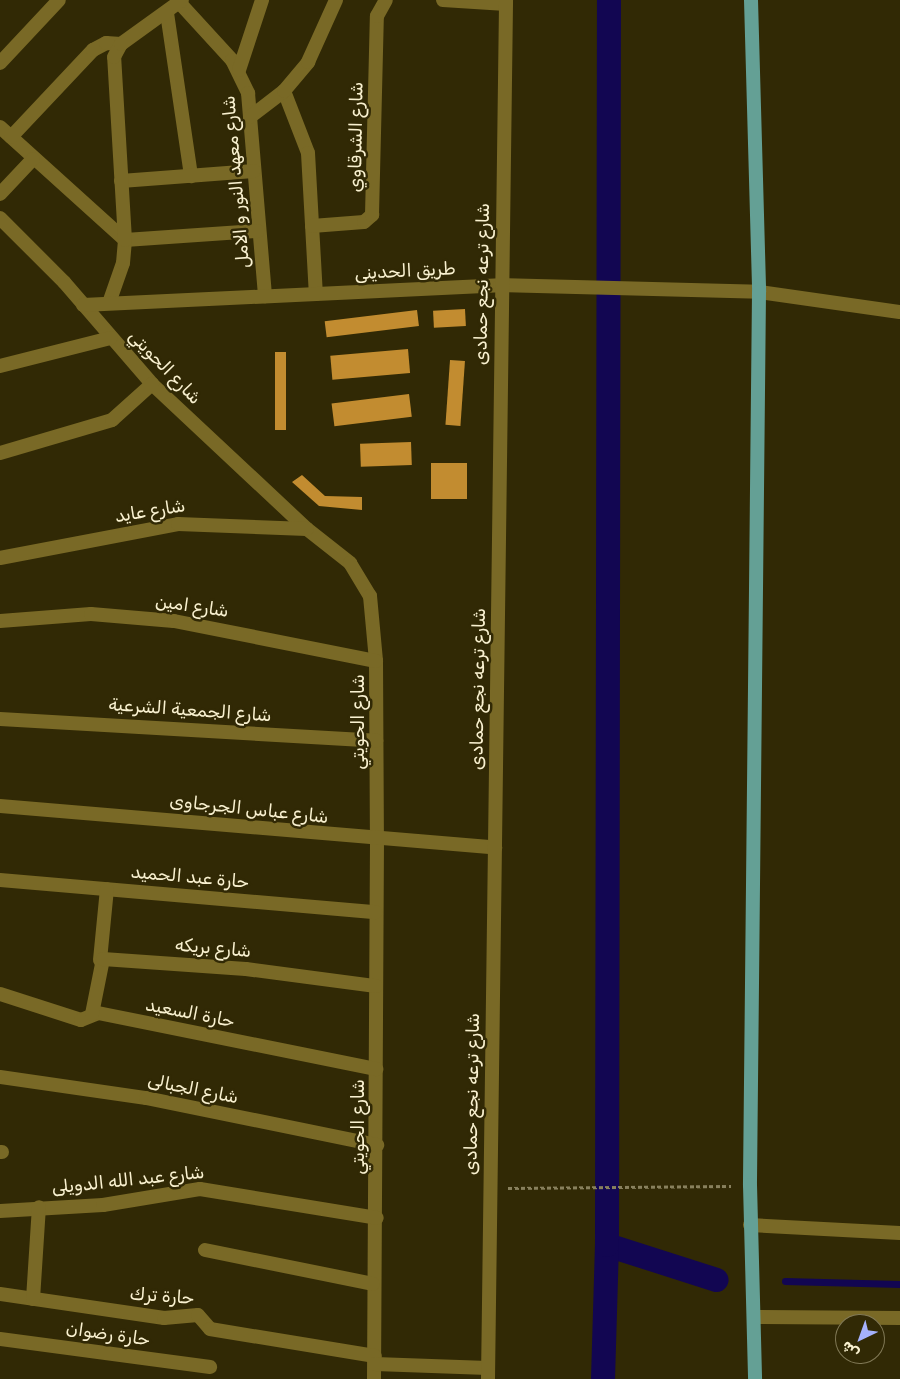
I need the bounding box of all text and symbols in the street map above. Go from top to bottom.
street label: شارع الشرقاوي [344,81,368,193]
street label: شارع معهد النور و الامل [218,95,254,269]
street label: شارع ترعه نجع حمادى [470,203,494,365]
street label: طريق الحدينى [354,258,456,284]
street label: شارع الحويتي [124,325,206,409]
street label: شارع عايد [113,495,187,527]
street label: شارع امين [154,590,230,622]
street label: شارع ترعه نجع حمادى [466,608,490,770]
street label: شارع الحويتي [347,674,369,770]
street label: شارع الجمعية الشرعية [108,694,272,726]
street label: شارع عباس الجرجاوى [169,790,329,828]
street label: حارة عبد الحميد [130,861,250,893]
street label: شارع بريكه [174,934,252,962]
street label: حارة السعيد [144,994,236,1032]
street label: شارع ترعه نجع حمادى [460,1013,484,1175]
street label: شارع الجبالى [146,1070,240,1108]
street label: شارع الحويتي [347,1079,369,1175]
street label: شارع عبد الله الدويلى [51,1161,205,1199]
street label: حارة ترك [129,1283,195,1309]
north arrow [835,1314,885,1364]
street label: حارة رضوان [65,1317,151,1351]
text: ش [838,1338,863,1362]

